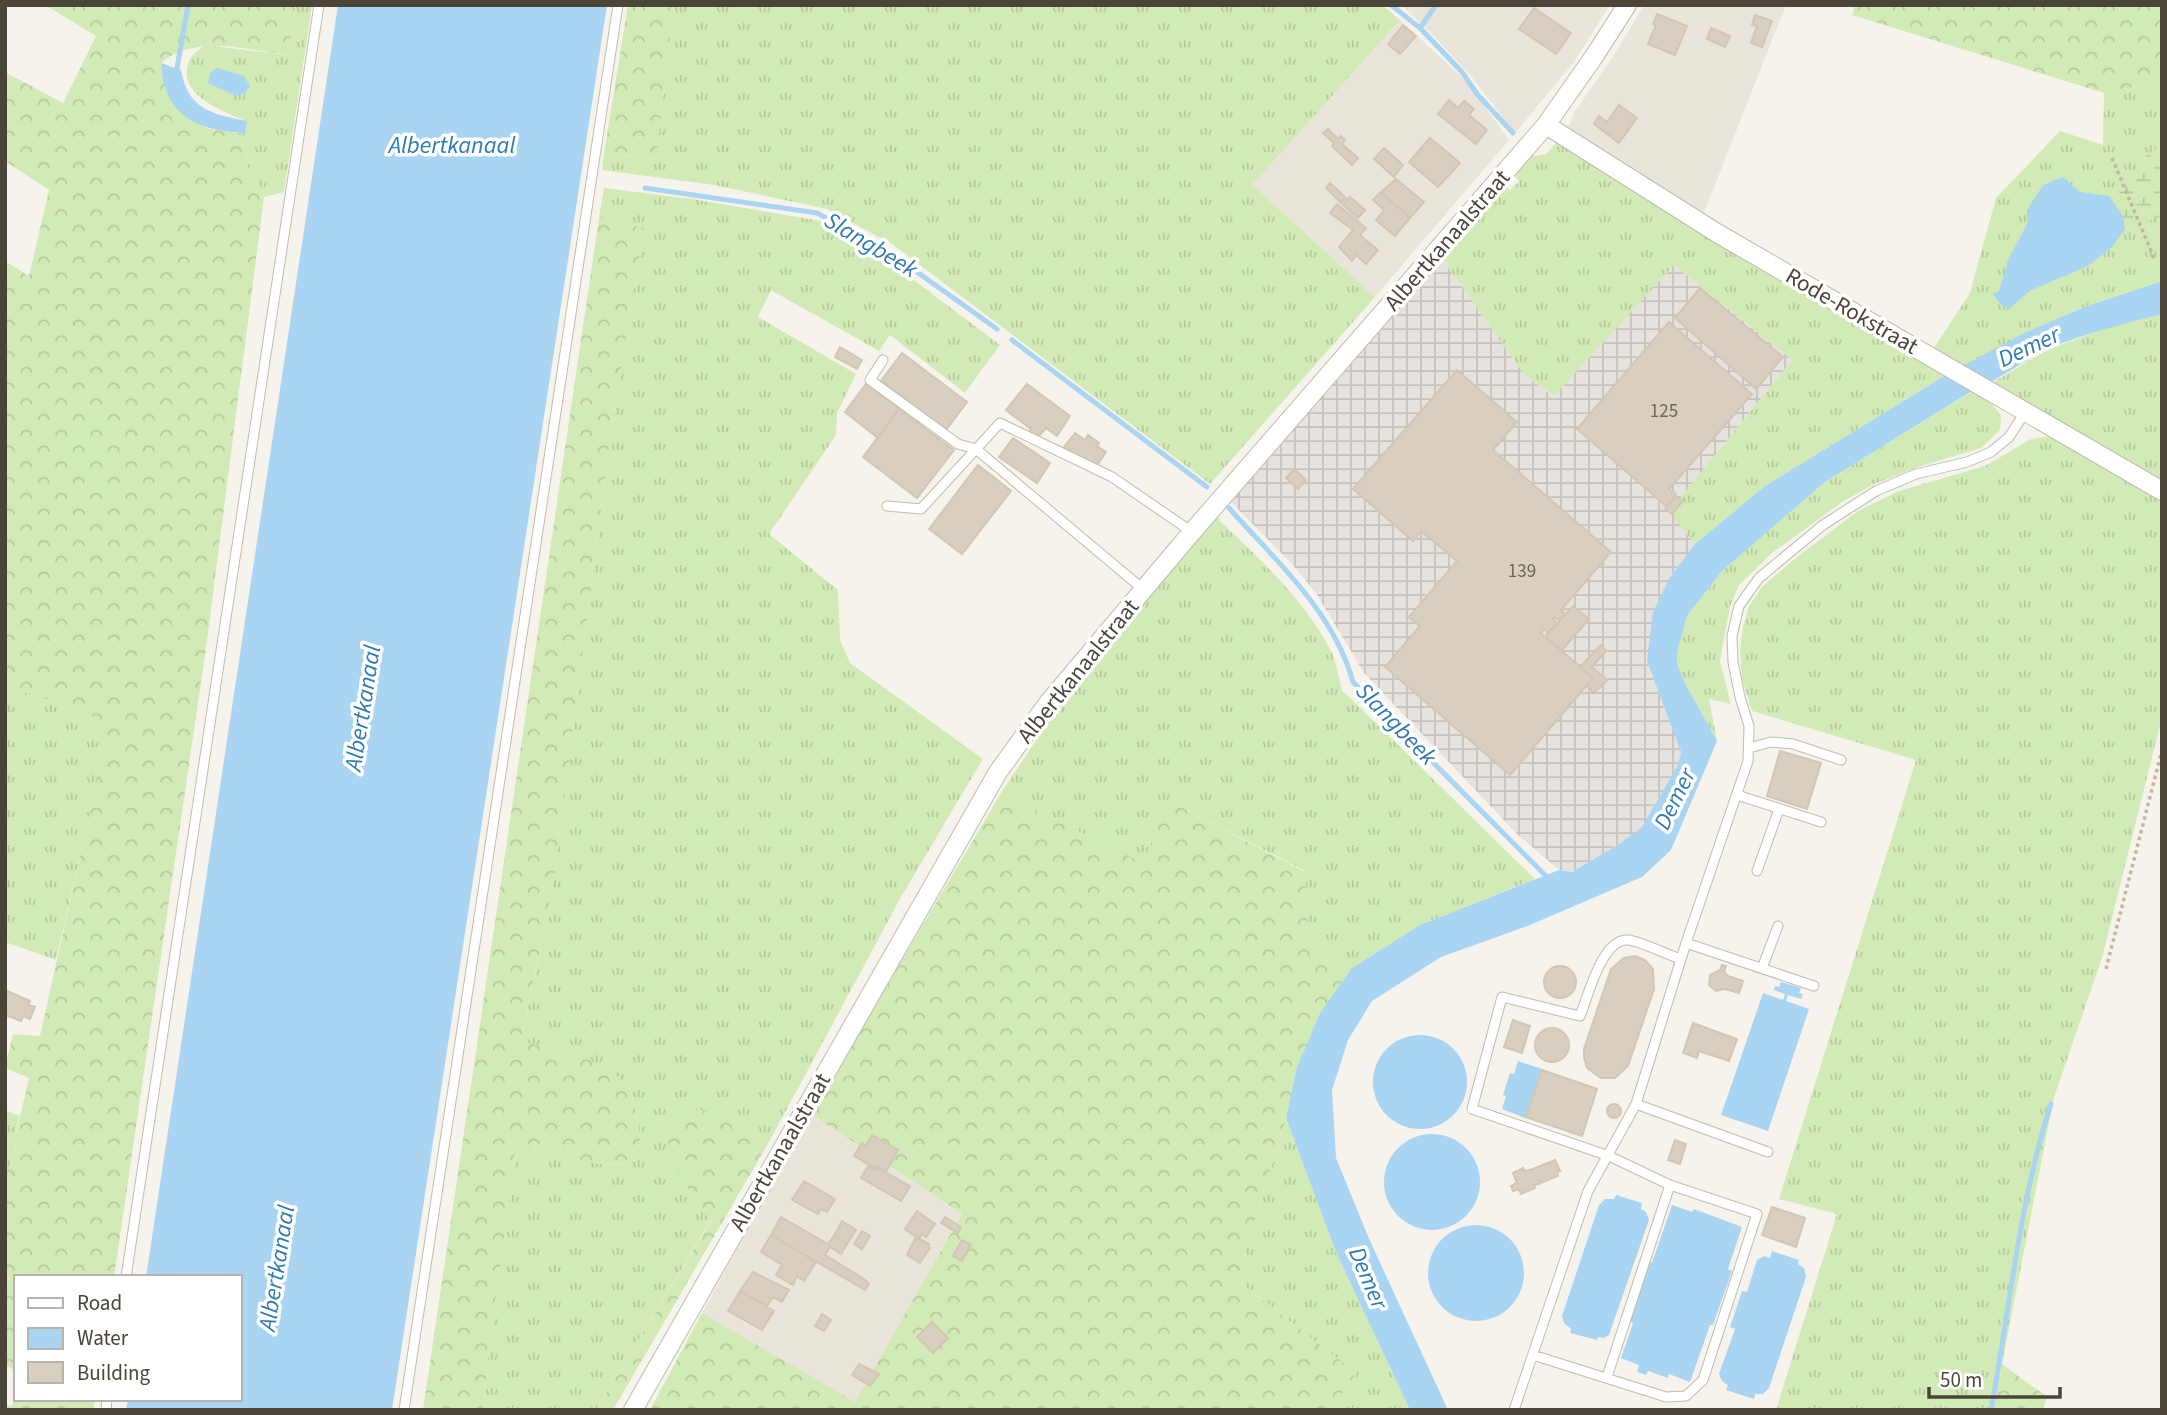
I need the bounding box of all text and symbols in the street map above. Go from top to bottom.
water label: Albertkanaal [387,128,515,163]
street label: Albertkanaalstraat [1376,162,1518,318]
water label: Slangbeek [818,203,925,287]
street label: Rode-Rokstraat [1779,260,1925,363]
water label: Demer [1992,317,2067,377]
house number: 125 [1650,398,1678,425]
house number: 139 [1508,558,1536,585]
street label: Albertkanaalstraat [1009,591,1147,750]
water label: Albertkanaal [335,643,390,775]
water label: Slangbeek [1347,675,1445,774]
water label: Demer [1645,761,1706,836]
street label: Albertkanaalstraat [721,1067,839,1237]
water label: Albertkanaal [249,1203,304,1335]
water label: Demer [1339,1241,1397,1316]
legend [14,1275,242,1401]
text: Road [77,1288,122,1318]
text: Water [77,1323,129,1353]
scale bar [1929,1356,2060,1400]
text: Building [77,1358,151,1388]
text: 50 m [1940,1365,1982,1395]

